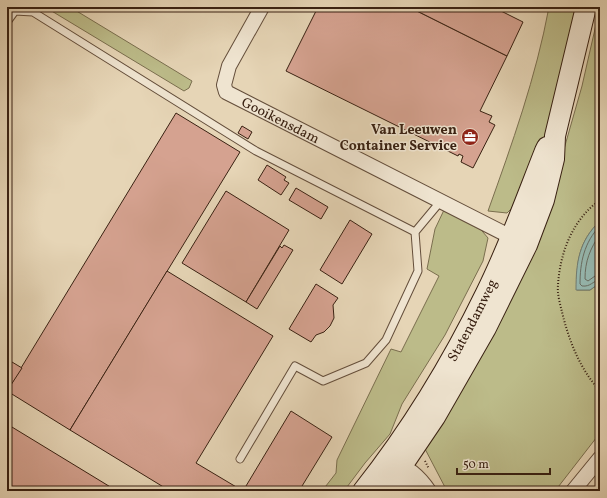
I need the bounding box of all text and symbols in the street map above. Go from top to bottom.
street label: Gooikensdam [238,93,322,149]
place label: Van Leeuwen Container Service [340,121,457,156]
office icon: Van Leeuwen Container Service [460,127,480,147]
street label: Statendamweg [444,276,502,365]
scale bar [457,450,550,476]
text: 50 m [463,457,489,473]

